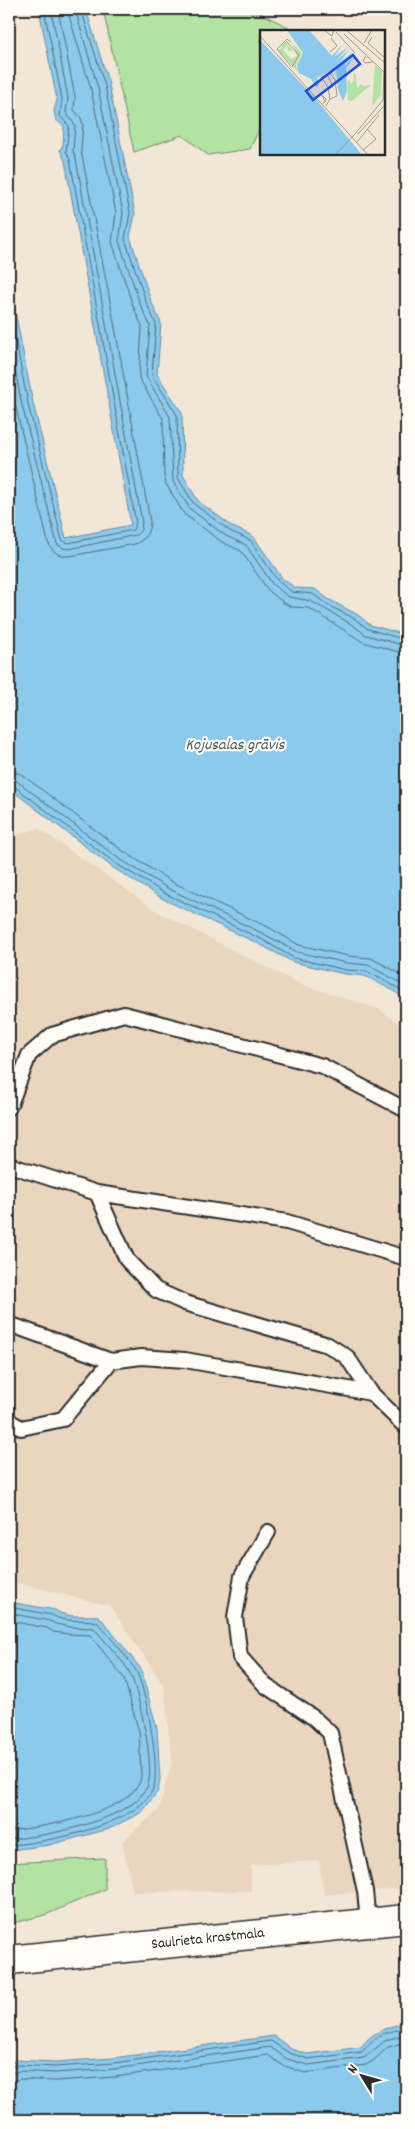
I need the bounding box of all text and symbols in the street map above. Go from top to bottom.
inset map [260,30,385,155]
water label: Kojusalas grāvis [186,734,286,757]
street label: Saulrieta krastmala [150,1923,266,1956]
north arrow [338,2052,388,2102]
text: N [343,2061,363,2078]

